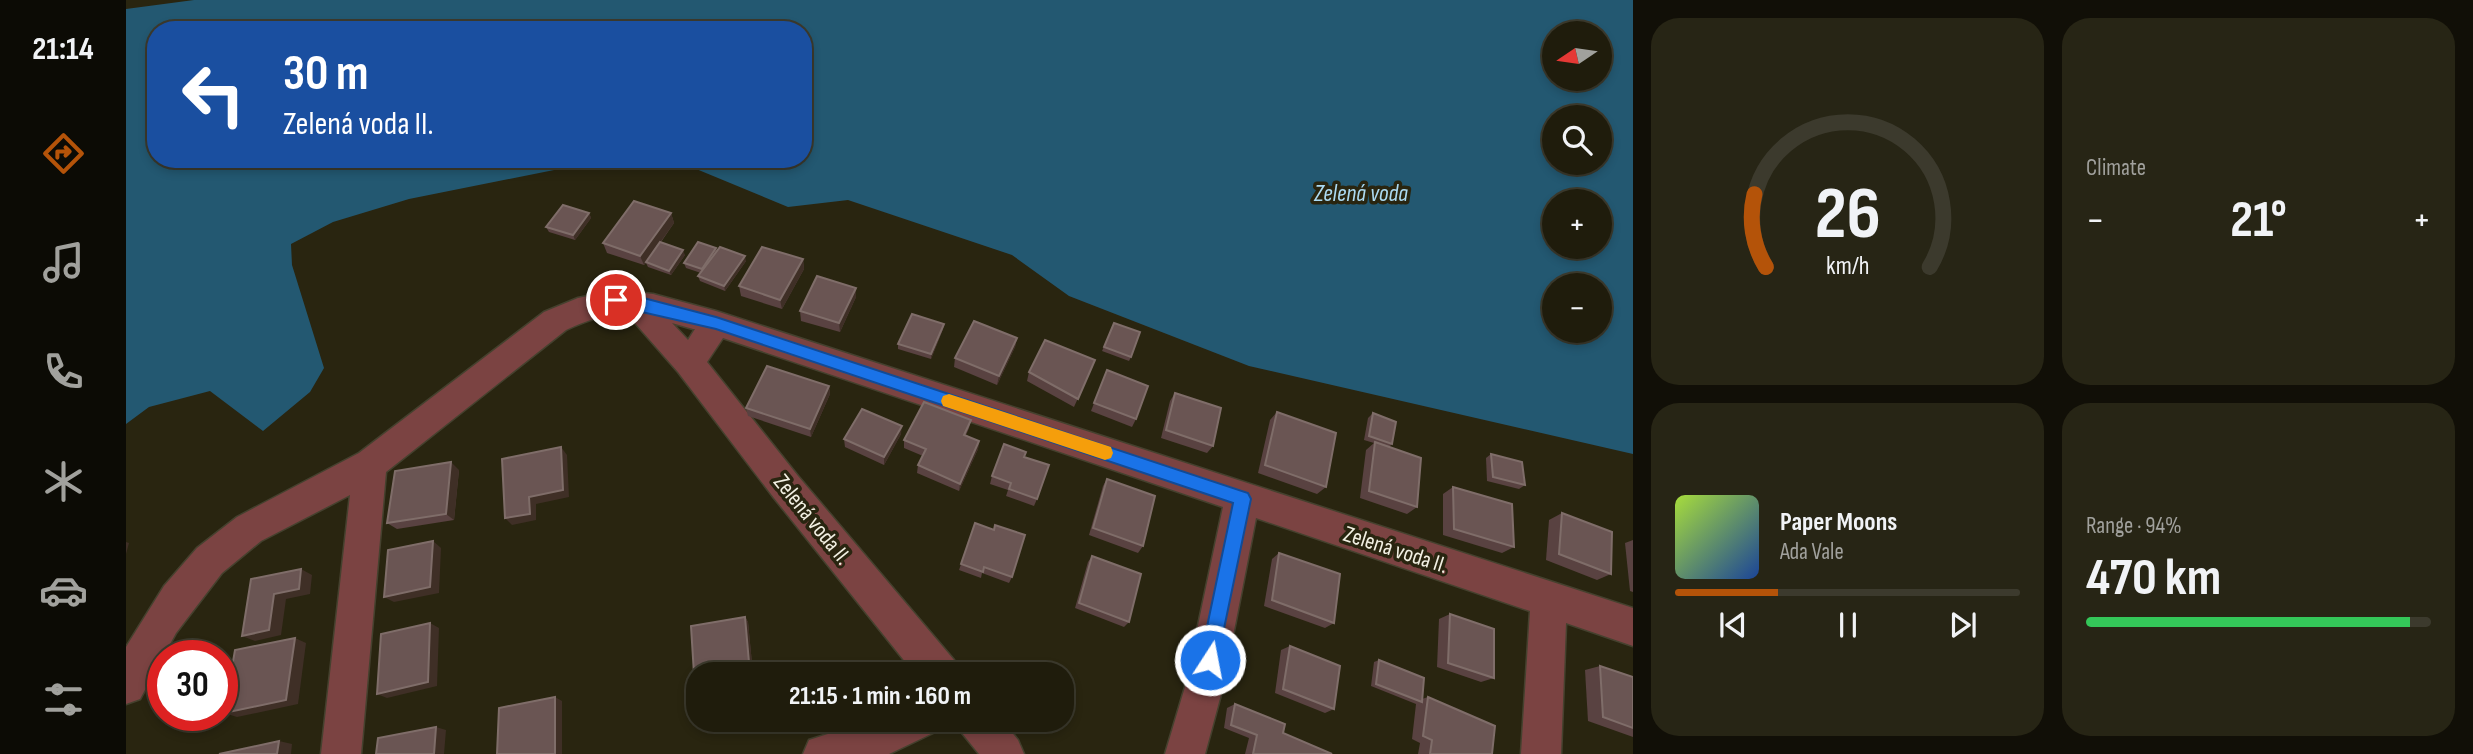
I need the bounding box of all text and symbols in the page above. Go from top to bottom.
north arrow [1542,21,1612,91]
map controls [1542,21,1612,343]
text: 21:14 [32,30,94,69]
text: 30 m [283,45,368,104]
icon: left [168,49,259,140]
text: Zelená voda II. [283,105,434,144]
button: search [1542,105,1612,175]
icon: directions [39,129,88,178]
text: Climate [2086,154,2146,182]
text: 26 [1814,172,1881,260]
water label: Zelená voda [1313,179,1408,208]
button: + [1542,189,1612,259]
text: 21° [2230,189,2287,252]
text: − [2086,198,2105,243]
text: + [2412,198,2431,243]
icon: music [39,238,88,287]
text: km/h [1826,251,1869,282]
pin [586,270,646,330]
button: − [1542,273,1612,343]
icon: arrive [597,281,635,319]
icon: phone [39,347,88,396]
icon: climate [39,457,88,506]
street label: Zelená voda II. [767,469,857,570]
text: Paper Moons [1780,507,1897,538]
text: Range · 94% [2086,512,2182,540]
street label: Zelená voda II. [1340,520,1451,580]
text: Ada Vale [1780,538,1844,566]
text: 470 km [2086,547,2221,610]
icon: car [39,566,88,615]
icon: previous [1714,606,1752,644]
icon: pause [1829,606,1867,644]
icon: next [1944,606,1982,644]
position arrow [1173,623,1247,697]
speed limit sign: 30 [147,640,238,731]
icon: filters [39,675,88,724]
text: 21:15 · 1 min · 160 m [789,681,971,712]

